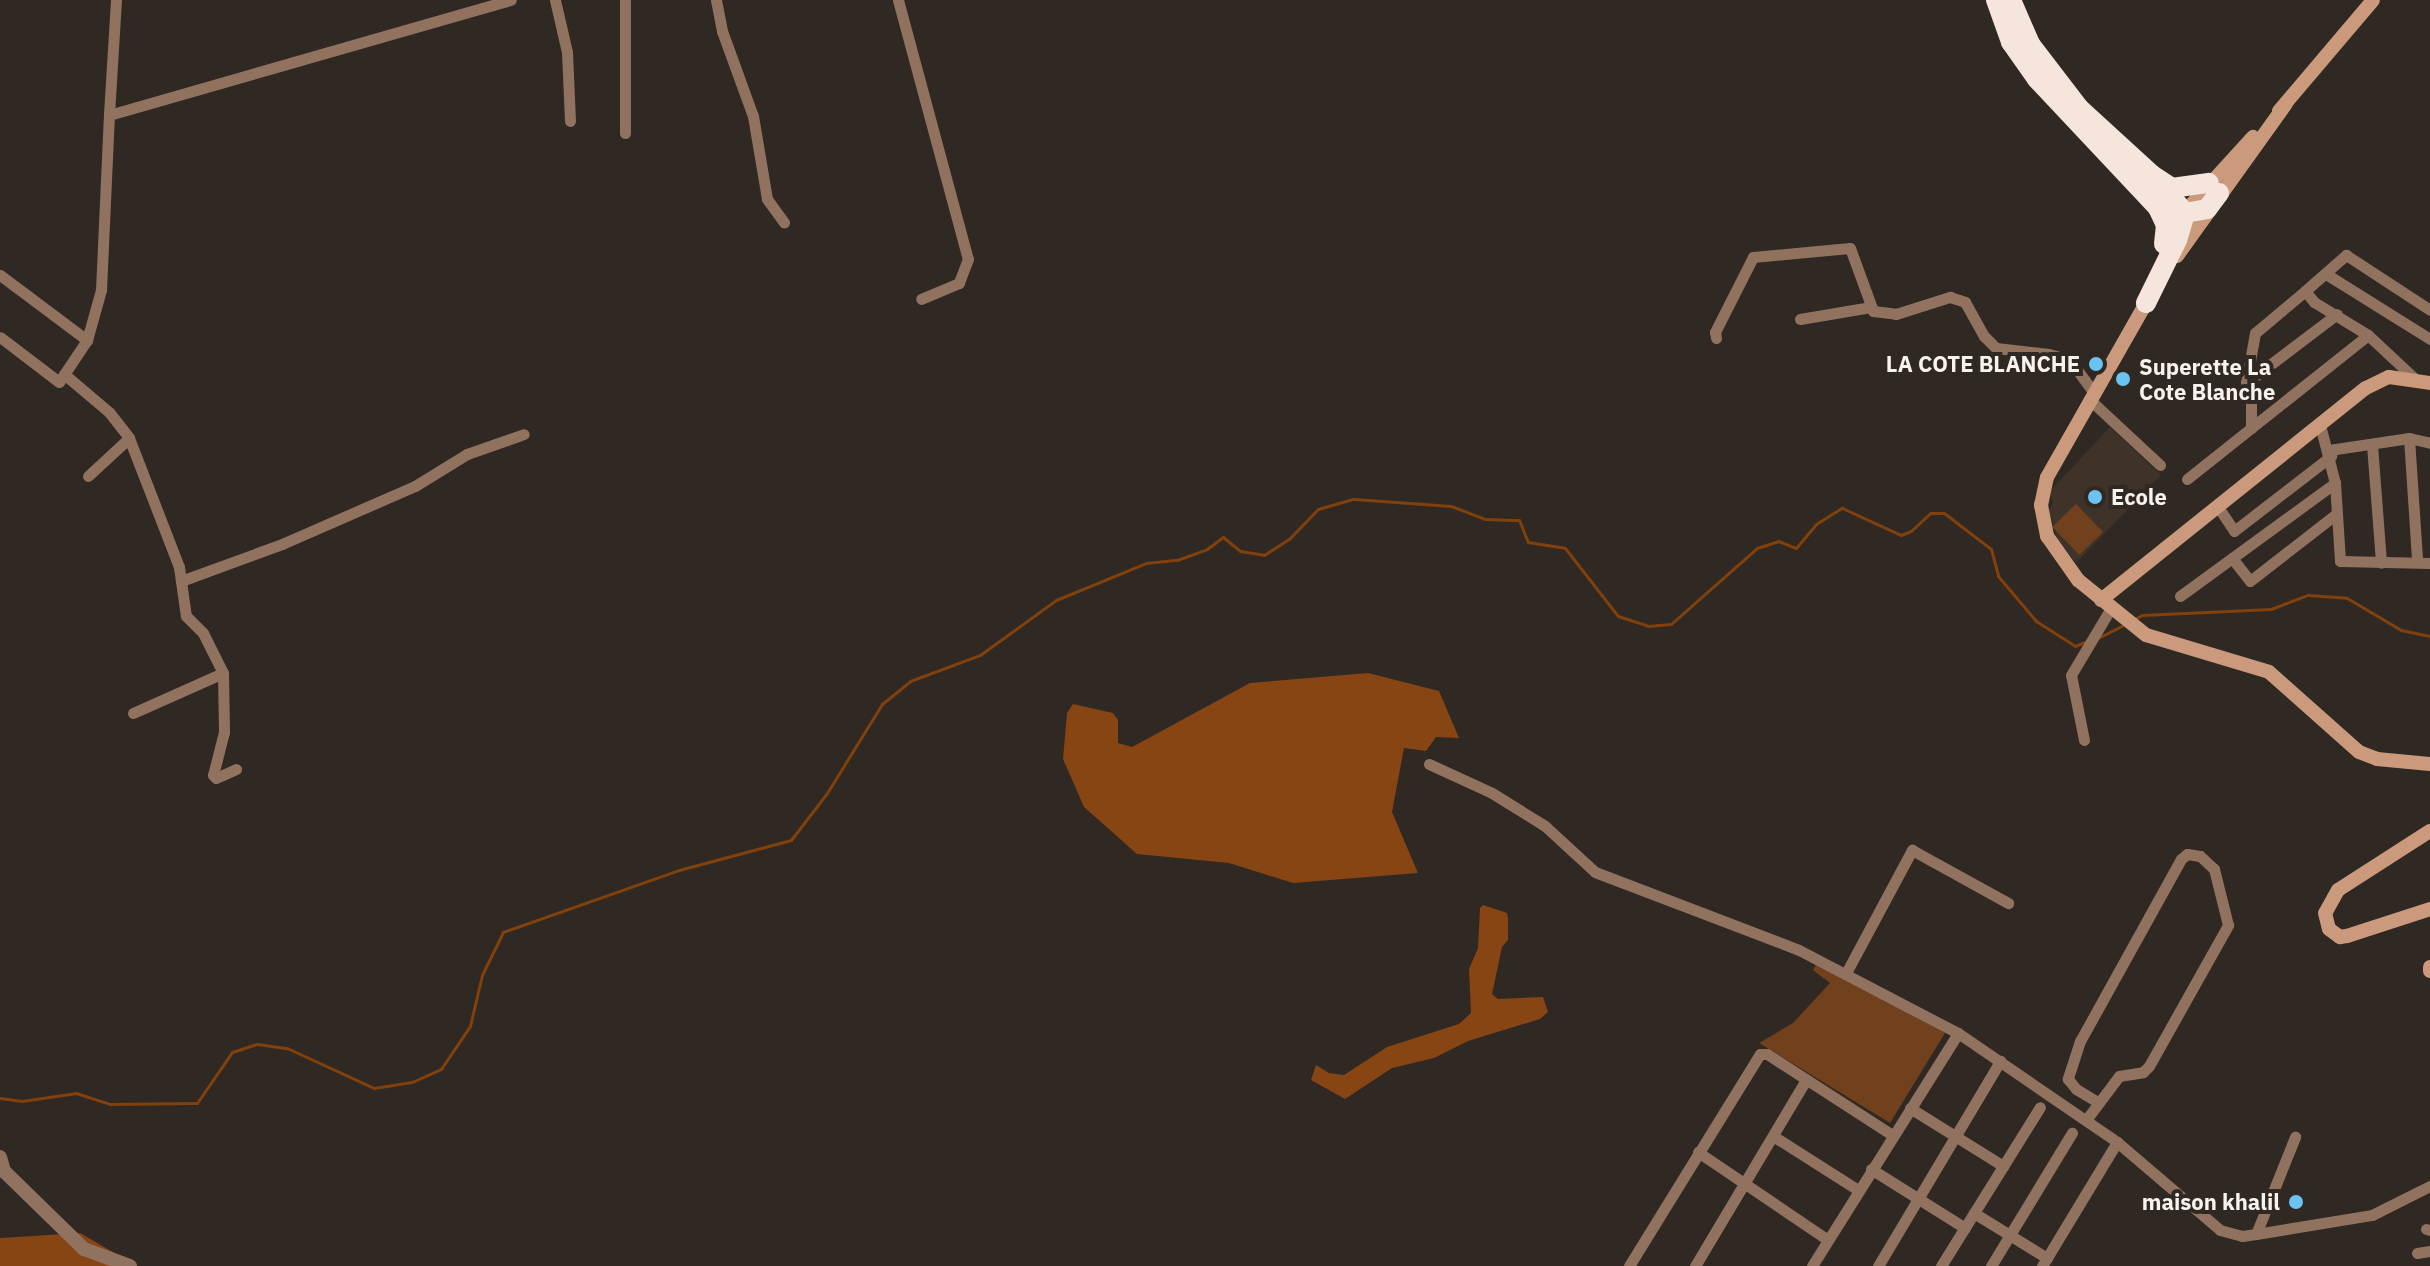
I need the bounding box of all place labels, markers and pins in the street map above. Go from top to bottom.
place label: LA COTE BLANCHE [1886,351,2080,377]
place label: Superette La Cote Blanche [2139,353,2275,404]
marker: LA COTE BLANCHE [2087,355,2105,373]
marker: Superette La Cote Blanche [2114,370,2132,388]
place label: Ecole [2111,484,2167,510]
marker: Ecole [2086,488,2104,506]
place label: maison khalil [2142,1189,2280,1215]
marker: maison khalil [2287,1193,2305,1211]

